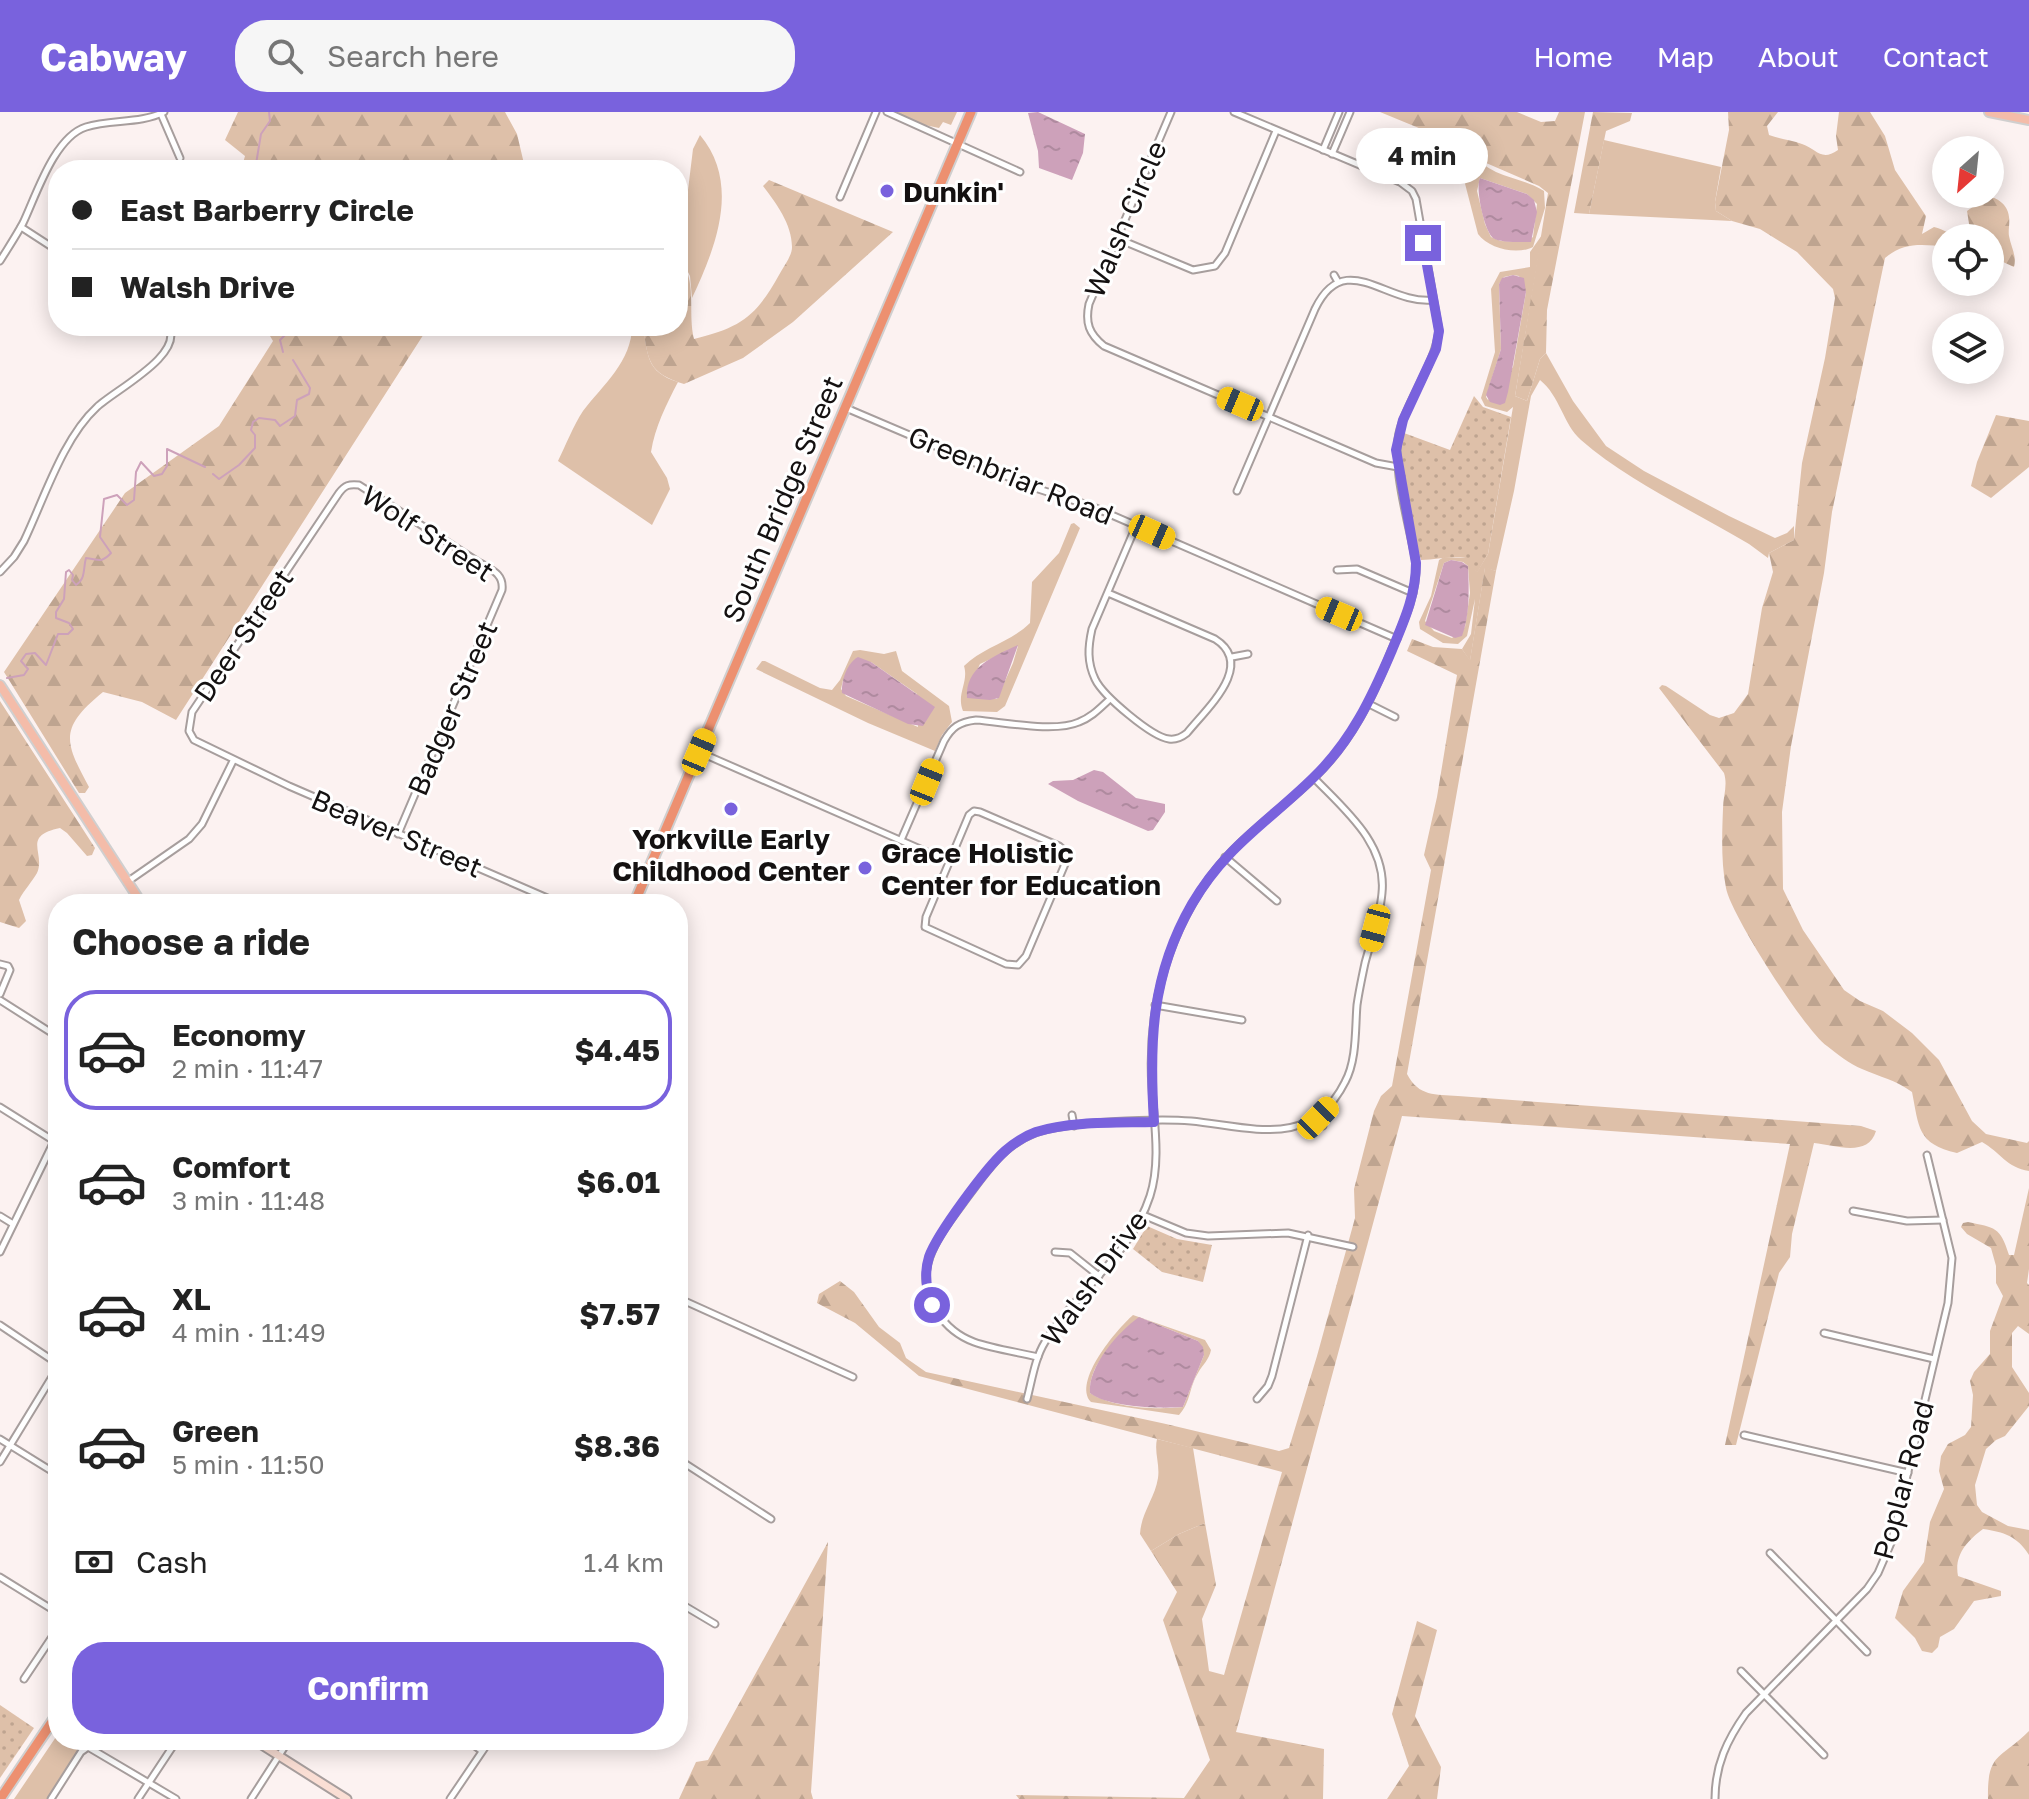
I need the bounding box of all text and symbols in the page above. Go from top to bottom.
search box [235,20,795,92]
text: Cabway [40,34,187,79]
icon: search [263,34,307,78]
text: Search here [327,38,499,74]
text: Home [1534,40,1613,73]
text: Map [1657,40,1714,73]
text: About [1758,40,1839,73]
text: Contact [1883,40,1989,73]
callout: 4 min [1357,127,1489,183]
street label: Walsh Circle [1077,136,1173,302]
north arrow [1932,136,2004,208]
map controls [1932,136,2004,384]
text: 4 min [1388,140,1456,171]
place label: Dunkin' [903,175,1004,208]
marker: Dunkin' [878,182,896,200]
text: East Barberry Circle [120,192,414,228]
button: locate [1932,224,2004,296]
route end [1405,225,1441,261]
text: Walsh Drive [120,269,295,305]
button: layers [1932,312,2004,384]
street label: South Bridge Street [715,371,849,627]
car [1213,384,1267,424]
street label: Greenbriar Road [904,419,1118,531]
street label: Wolf Street [356,478,500,588]
car [1125,511,1179,553]
street label: Deer Street [187,562,299,708]
car [1312,594,1366,634]
street label: Badger Street [400,616,504,800]
car [679,725,719,779]
car [907,755,947,809]
street label: Beaver Street [307,782,487,884]
marker: Yorkville Early Childhood Center [722,800,740,818]
place label: Yorkville Early Childhood Center [612,822,850,887]
place label: Grace Holistic Center for Education [881,836,1161,901]
marker: Grace Holistic Center for Education [856,859,874,877]
car [1357,902,1393,954]
text: Choose a ride [72,920,310,963]
icon: car [76,1014,148,1086]
text: Economy [172,1017,306,1053]
text: $4.45 [575,1032,660,1068]
text: 2 min · 11:47 [172,1053,323,1084]
car [1293,1092,1343,1144]
icon: car [76,1146,148,1218]
text: Comfort [172,1149,291,1185]
text: $6.01 [576,1164,660,1200]
text: 3 min · 11:48 [172,1185,325,1216]
street label: Walsh Drive [1034,1204,1154,1352]
icon: car [76,1278,148,1350]
text: XL [172,1281,211,1317]
route start [914,1287,950,1323]
text: $7.57 [579,1296,660,1332]
text: 4 min · 11:49 [172,1317,326,1348]
street label: Poplar Road [1866,1397,1940,1563]
icon: car [76,1410,148,1482]
text: Green [172,1413,259,1449]
text: $8.36 [574,1428,660,1464]
text: 5 min · 11:50 [172,1449,325,1480]
icon: cash [72,1540,116,1584]
text: Cash [136,1544,208,1580]
text: 1.4 km [584,1547,664,1578]
button: Confirm [72,1642,664,1734]

